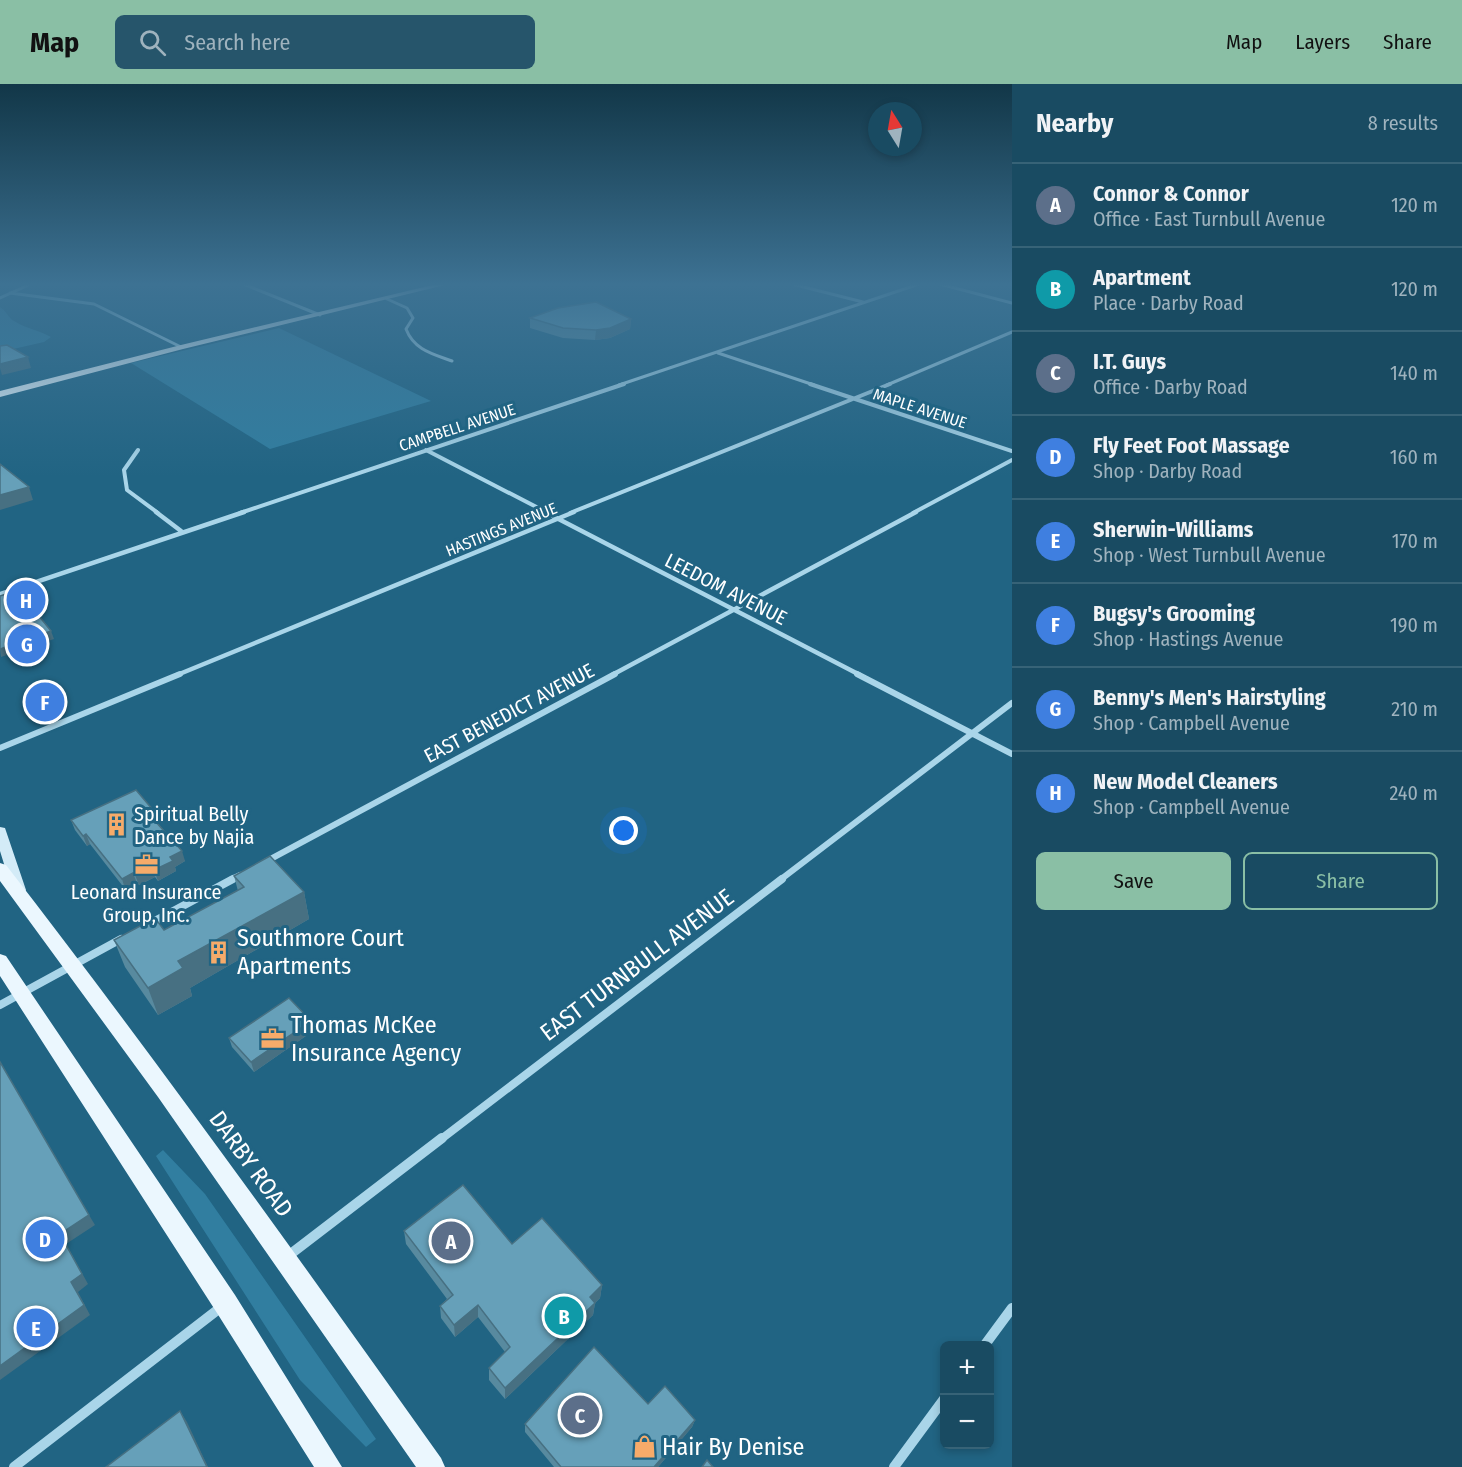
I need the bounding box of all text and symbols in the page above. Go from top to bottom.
search box [115,15,535,69]
text: Map [30,26,79,59]
icon: search [136,26,169,59]
text: Search here [184,29,290,56]
text: Map [1226,29,1262,55]
text: Layers [1295,29,1350,55]
text: Share [1383,29,1432,55]
north arrow [868,102,922,156]
text: Nearby [1036,108,1113,139]
text: 8 results [1368,111,1438,135]
text: Connor & Connor [1093,180,1249,207]
text: A [1050,193,1061,217]
text: 120 m [1391,193,1438,217]
text: Office · East Turnbull Avenue [1093,207,1325,231]
text: Apartment [1093,264,1191,291]
text: B [1050,277,1061,301]
text: 120 m [1391,277,1438,301]
text: Place · Darby Road [1093,291,1244,315]
text: I.T. Guys [1093,348,1166,375]
text: C [1050,361,1061,385]
text: 140 m [1390,361,1438,385]
text: Office · Darby Road [1093,375,1248,399]
street label: MAPLE AVENUE [871,384,969,432]
street label: CAMPBELL AVENUE [397,400,518,455]
text: Fly Feet Foot Massage [1093,432,1290,459]
text: D [1050,445,1061,469]
text: 160 m [1390,445,1438,469]
text: Shop · Darby Road [1093,459,1242,483]
street label: HASTINGS AVENUE [443,498,560,560]
text: Sherwin-Williams [1093,516,1254,543]
text: E [1051,529,1060,553]
text: 170 m [1392,529,1438,553]
text: Shop · West Turnbull Avenue [1093,543,1326,567]
street label: LEEDOM AVENUE [661,548,791,630]
pin: H [6,578,46,622]
text: Bugsy's Grooming [1093,600,1255,627]
text: F [1051,613,1060,637]
text: 190 m [1390,613,1438,637]
pin: G [8,622,46,666]
text: Shop · Hastings Avenue [1093,627,1283,651]
street label: EAST BENEDICT AVENUE [420,658,598,768]
pin: F [26,680,64,724]
text: Benny's Men's Hairstyling [1093,684,1326,711]
text: G [1050,697,1061,721]
text: 210 m [1391,697,1438,721]
text: Shop · Campbell Avenue [1093,711,1290,735]
text: New Model Cleaners [1093,768,1278,795]
text: H [1049,781,1062,805]
text: 240 m [1389,781,1438,805]
text: Shop · Campbell Avenue [1093,795,1290,819]
place label: Spiritual Belly Dance by Najia [134,802,254,849]
building icon: Spiritual Belly Dance by Najia [103,812,129,838]
your location [609,816,638,845]
office icon: Leonard Insurance Group, Inc. [133,851,159,877]
button: Save [1036,852,1231,910]
button: Share [1243,852,1438,910]
place label: Leonard Insurance Group, Inc. [71,880,221,927]
street label: EAST TURNBULL AVENUE [535,883,739,1047]
place label: Southmore Court Apartments [237,924,404,980]
building icon: Southmore Court Apartments [206,939,232,965]
place label: Thomas McKee Insurance Agency [291,1011,461,1067]
office icon: Thomas McKee Insurance Agency [260,1026,286,1052]
street label: DARBY ROAD [203,1106,299,1222]
pin: D [26,1216,64,1262]
pin: A [432,1218,470,1264]
pin: B [544,1294,584,1338]
pin: E [16,1306,56,1350]
map controls [940,1341,994,1449]
button: + [940,1341,994,1395]
pin: C [560,1392,600,1438]
button: − [940,1395,994,1449]
place label: Hair By Denise [662,1433,804,1461]
shop icon: Hair By Denise [631,1434,657,1460]

